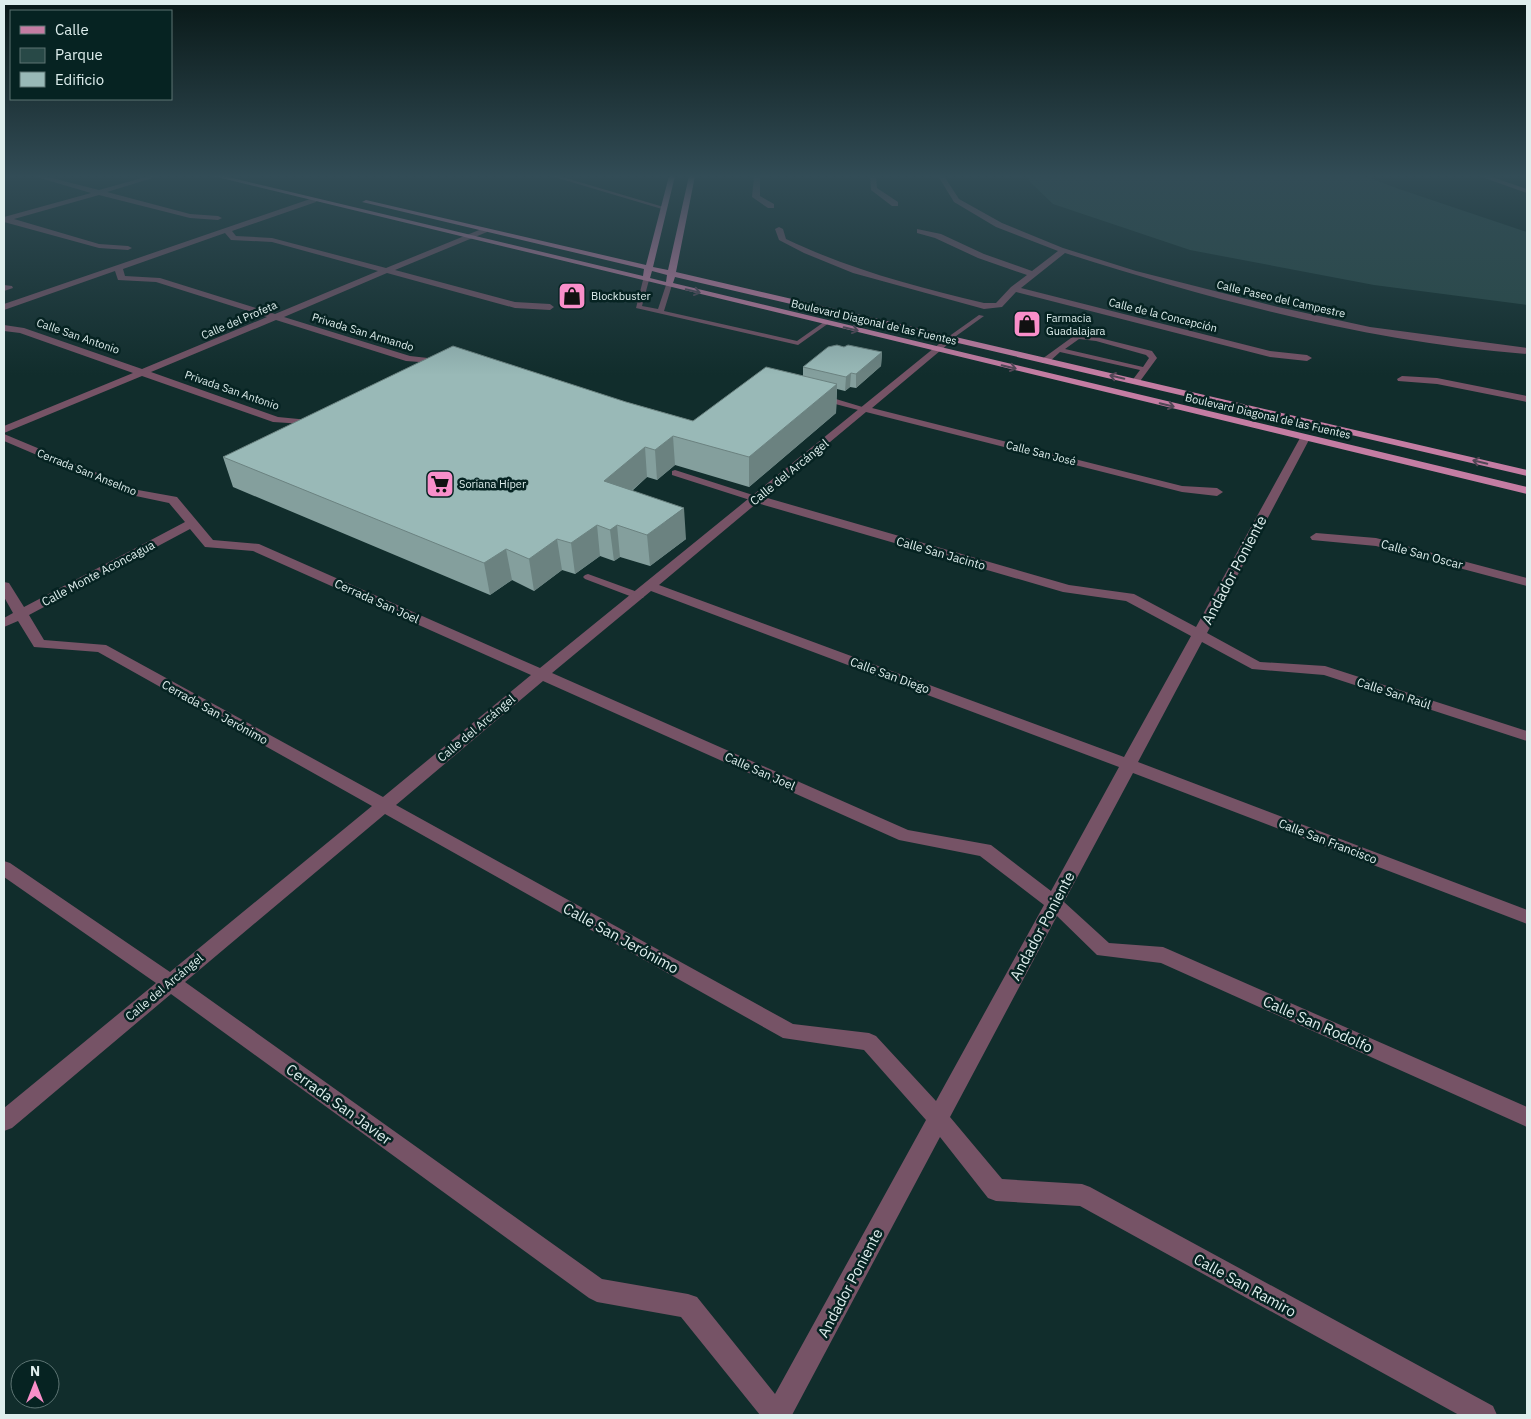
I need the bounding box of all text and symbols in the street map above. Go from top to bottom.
legend [10,10,172,100]
text: Calle [55,20,89,39]
text: Parque [55,45,103,64]
text: Edificio [55,70,104,89]
street label: Calle Paseo del Campestre [1215,277,1347,321]
shop icon: Blockbuster [557,281,587,311]
one-way arrow [685,287,701,296]
place label: Blockbuster [591,289,650,303]
street label: Calle de la Concepción [1107,295,1219,335]
street label: Boulevard Diagonal de las Fuentes [790,296,958,348]
street label: Calle del Profeta [199,298,279,342]
shop icon: Farmacia Guadalajara [1012,309,1042,339]
street label: Privada San Armando [310,310,416,354]
place label: Farmacia Guadalajara [1046,311,1106,338]
street label: Calle San Antonio [35,315,121,357]
one-way arrow [843,325,859,334]
one-way arrow [1001,363,1017,372]
street label: Privada San Antonio [183,367,281,413]
one-way arrow [1110,372,1126,382]
street label: Boulevard Diagonal de las Fuentes [1184,390,1352,442]
one-way arrow [1159,401,1175,410]
street label: Calle del Arcángel [747,436,831,508]
street label: Calle San José [1005,438,1077,468]
street label: Cerrada San Anselmo [35,446,139,498]
one-way arrow [1472,457,1488,466]
supermarket icon: Soriana Híper [425,469,455,499]
place label: Soriana Híper [459,477,526,491]
street label: Andador Poniente [1197,512,1271,628]
street label: Calle San Jacinto [895,533,988,573]
street label: Calle San Oscar [1380,536,1465,572]
street label: Calle Monte Aconcagua [39,537,158,609]
street label: Cerrada San Joel [332,576,422,626]
street label: Calle San Diego [848,654,932,696]
street label: Calle San Raúl [1355,674,1433,712]
street label: Cerrada San Jerónimo [159,677,271,748]
street label: Calle del Arcángel [434,691,518,765]
street label: Calle San Joel [722,749,798,793]
street label: Calle San Francisco [1277,815,1380,867]
street label: Andador Poniente [1005,868,1079,984]
street label: Calle San Jerónimo [560,898,682,978]
street label: Calle del Arcángel [122,950,206,1024]
street label: Calle San Rodolfo [1260,991,1376,1057]
street label: Cerrada San Javier [282,1059,396,1149]
street label: Andador Poniente [813,1225,887,1341]
street label: Calle San Ramiro [1190,1249,1300,1321]
north arrow [10,1359,60,1409]
text: N [30,1362,40,1380]

